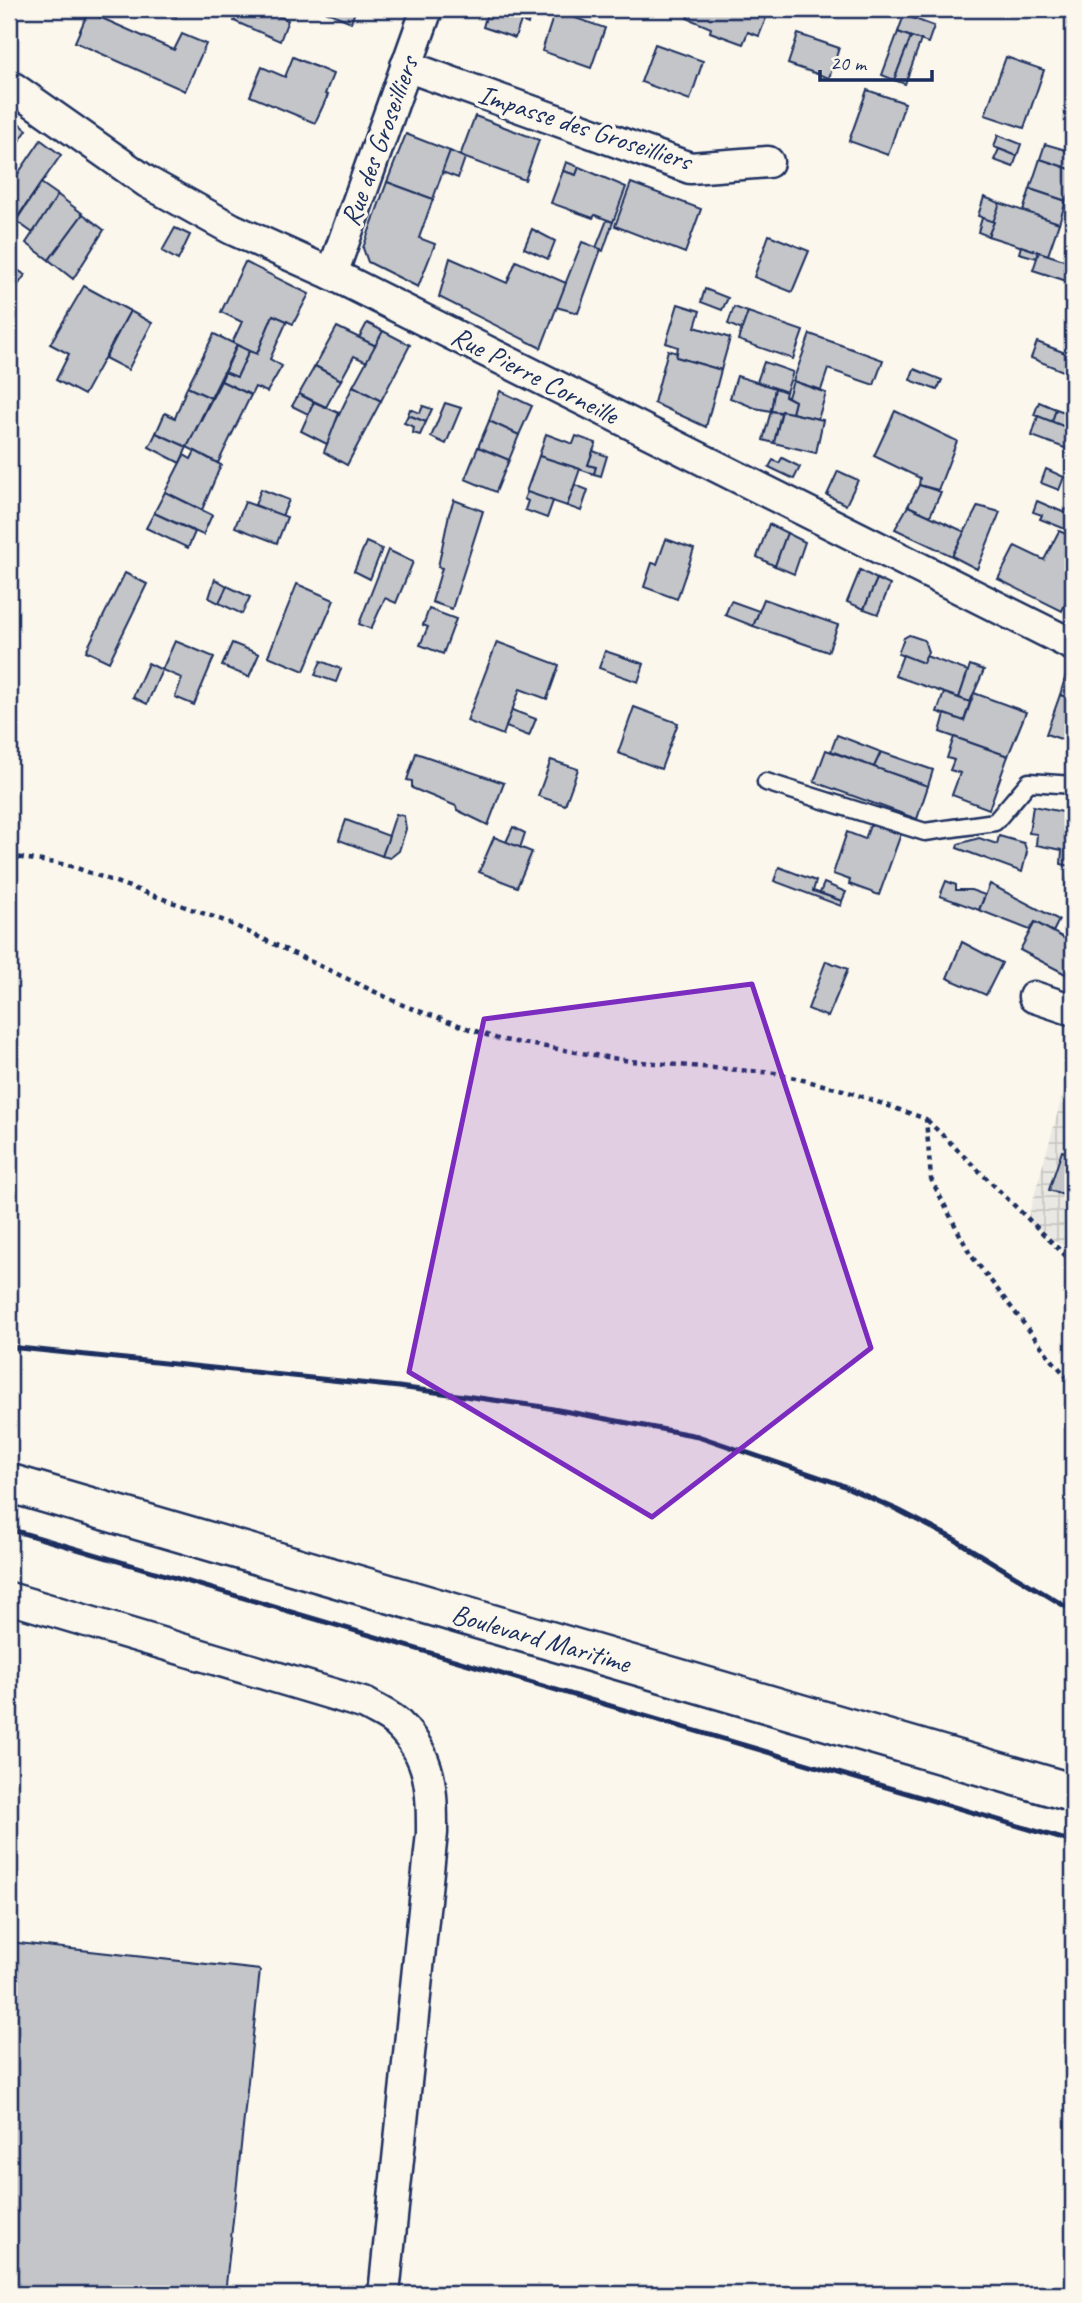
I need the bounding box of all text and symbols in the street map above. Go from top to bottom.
scale bar [820,38,932,82]
street label: Rue des Groseilliers [332,49,427,231]
text: 20 m [830,50,868,76]
street label: Impasse des Groseilliers [474,76,698,179]
street label: Rue Pierre Corneille [446,318,626,433]
street label: Boulevard Maritime [448,1596,636,1681]

